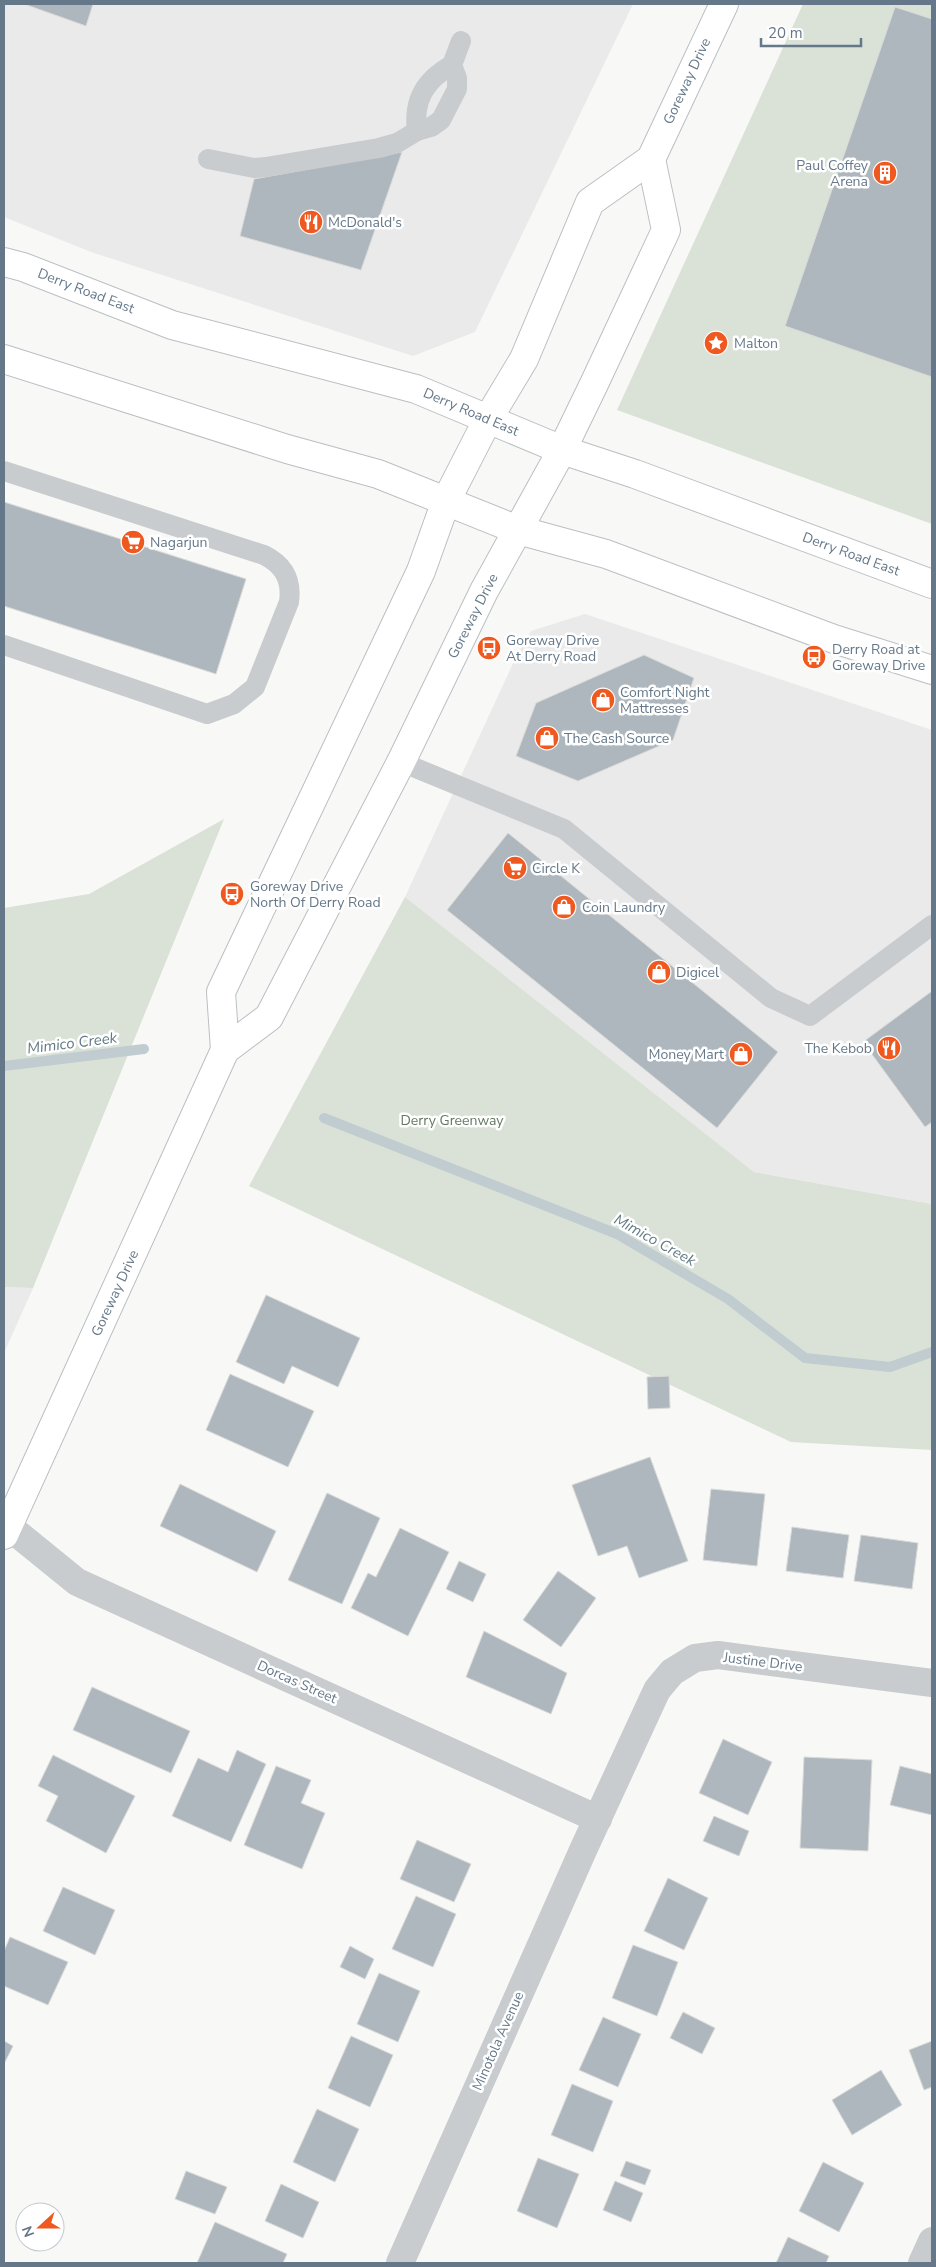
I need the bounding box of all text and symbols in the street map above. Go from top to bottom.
scale bar [761,15,861,47]
text: 20 m [768,23,803,43]
street label: Goreway Drive [659,35,715,127]
place label: Paul Coffey Arena [796,156,869,191]
building icon: Paul Coffey Arena [872,160,898,186]
restaurant icon: McDonald's [298,209,324,235]
place label: McDonald's [328,213,402,232]
street label: Derry Road East [35,264,137,318]
place icon: Malton [703,330,729,356]
place label: Malton [734,334,778,353]
street label: Derry Road East [420,383,522,441]
street label: Derry Road East [800,528,902,580]
supermarket icon: Nagarjun [120,529,146,555]
place label: Nagarjun [150,533,208,552]
street label: Goreway Drive [443,570,503,662]
place label: Goreway Drive At Derry Road [506,631,599,666]
bus stop icon: Goreway Drive At Derry Road [476,635,502,661]
place label: Derry Road at Goreway Drive [832,640,925,675]
bus stop icon: Derry Road at Goreway Drive [801,644,827,670]
place label: Comfort Night Mattresses [620,683,710,718]
shop icon: Comfort Night Mattresses [590,687,616,713]
shop icon: The Cash Source [534,725,560,751]
place label: The Cash Source [564,729,669,748]
supermarket icon: Circle K [502,855,528,881]
place label: Circle K [532,859,580,878]
place label: Goreway Drive North Of Derry Road [250,877,381,912]
bus stop icon: Goreway Drive North Of Derry Road [219,881,245,907]
shop icon: Coin Laundry [551,894,577,920]
place label: Coin Laundry [582,898,666,917]
shop icon: Digicel [646,959,672,985]
place label: Digicel [676,963,720,982]
water label: Mimico Creek [26,1028,119,1058]
restaurant icon: The Kebob [876,1035,902,1061]
place label: The Kebob [804,1039,872,1058]
shop icon: Money Mart [728,1041,754,1067]
place label: Money Mart [648,1045,724,1064]
park label: Derry Greenway [400,1111,504,1130]
water label: Mimico Creek [611,1209,700,1271]
street label: Goreway Drive [87,1247,143,1339]
street label: Justine Drive [721,1648,804,1676]
street label: Dorcas Street [254,1656,340,1708]
street label: Minotola Avenue [468,1989,528,2093]
north arrow [15,2202,65,2252]
text: N [18,2223,39,2240]

